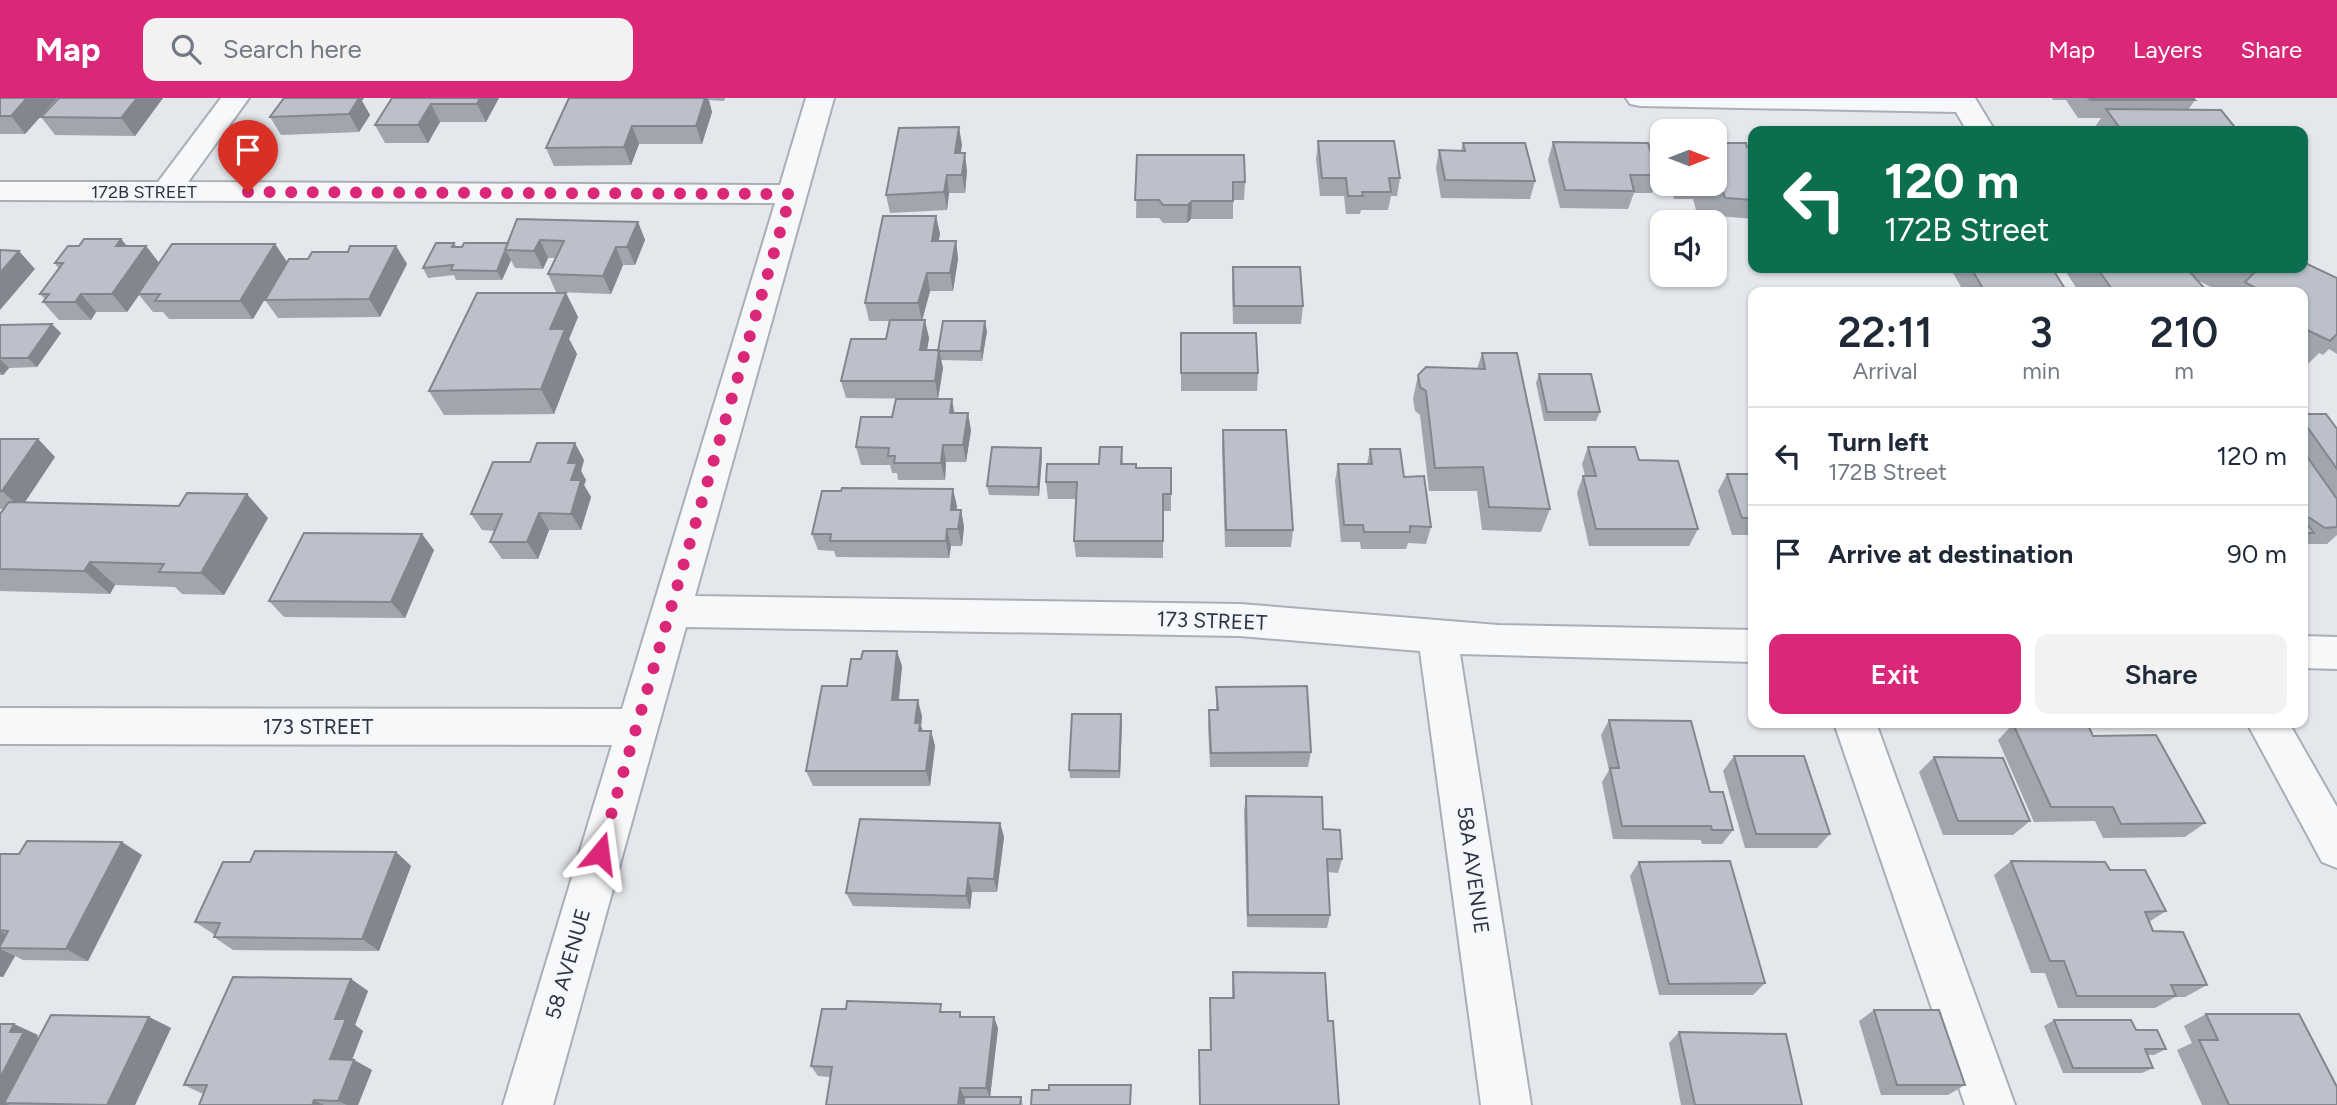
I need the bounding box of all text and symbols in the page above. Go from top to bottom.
search box [143,18,633,81]
text: Map [35,30,101,69]
icon: search [167,30,205,68]
text: Search here [223,33,362,65]
text: Map [2048,35,2095,64]
text: Layers [2133,35,2202,64]
text: Share [2240,35,2302,64]
north arrow [1650,119,1727,196]
map controls [1650,119,1727,287]
pin [218,120,278,192]
icon: arrive [229,131,267,169]
text: 120 m [1884,151,2019,210]
icon: left [1769,154,1860,245]
street label: 172B STREET [91,181,197,203]
button: sound [1650,210,1727,287]
text: 172B Street [1884,211,2049,249]
text: 22:11 [1838,307,1933,358]
text: 3 [2030,307,2053,358]
text: 210 [2150,307,2218,358]
text: Arrival [1853,357,1918,385]
text: min [2022,357,2060,385]
text: m [2174,357,2194,385]
text: Turn left [1828,426,1929,458]
icon: left [1769,437,1807,475]
text: 120 m [2217,440,2287,472]
text: 172B Street [1828,458,1947,486]
icon: arrive [1769,535,1807,573]
text: Arrive at destination [1828,538,2073,570]
text: 90 m [2227,538,2287,570]
street label: 173 STREET [1156,606,1268,635]
button: Exit [1769,634,2021,714]
button: Share [2035,634,2287,714]
street label: 173 STREET [263,714,374,739]
street label: 58A AVENUE [1452,805,1495,935]
position arrow [563,816,637,890]
street label: 58 AVENUE [540,906,595,1022]

